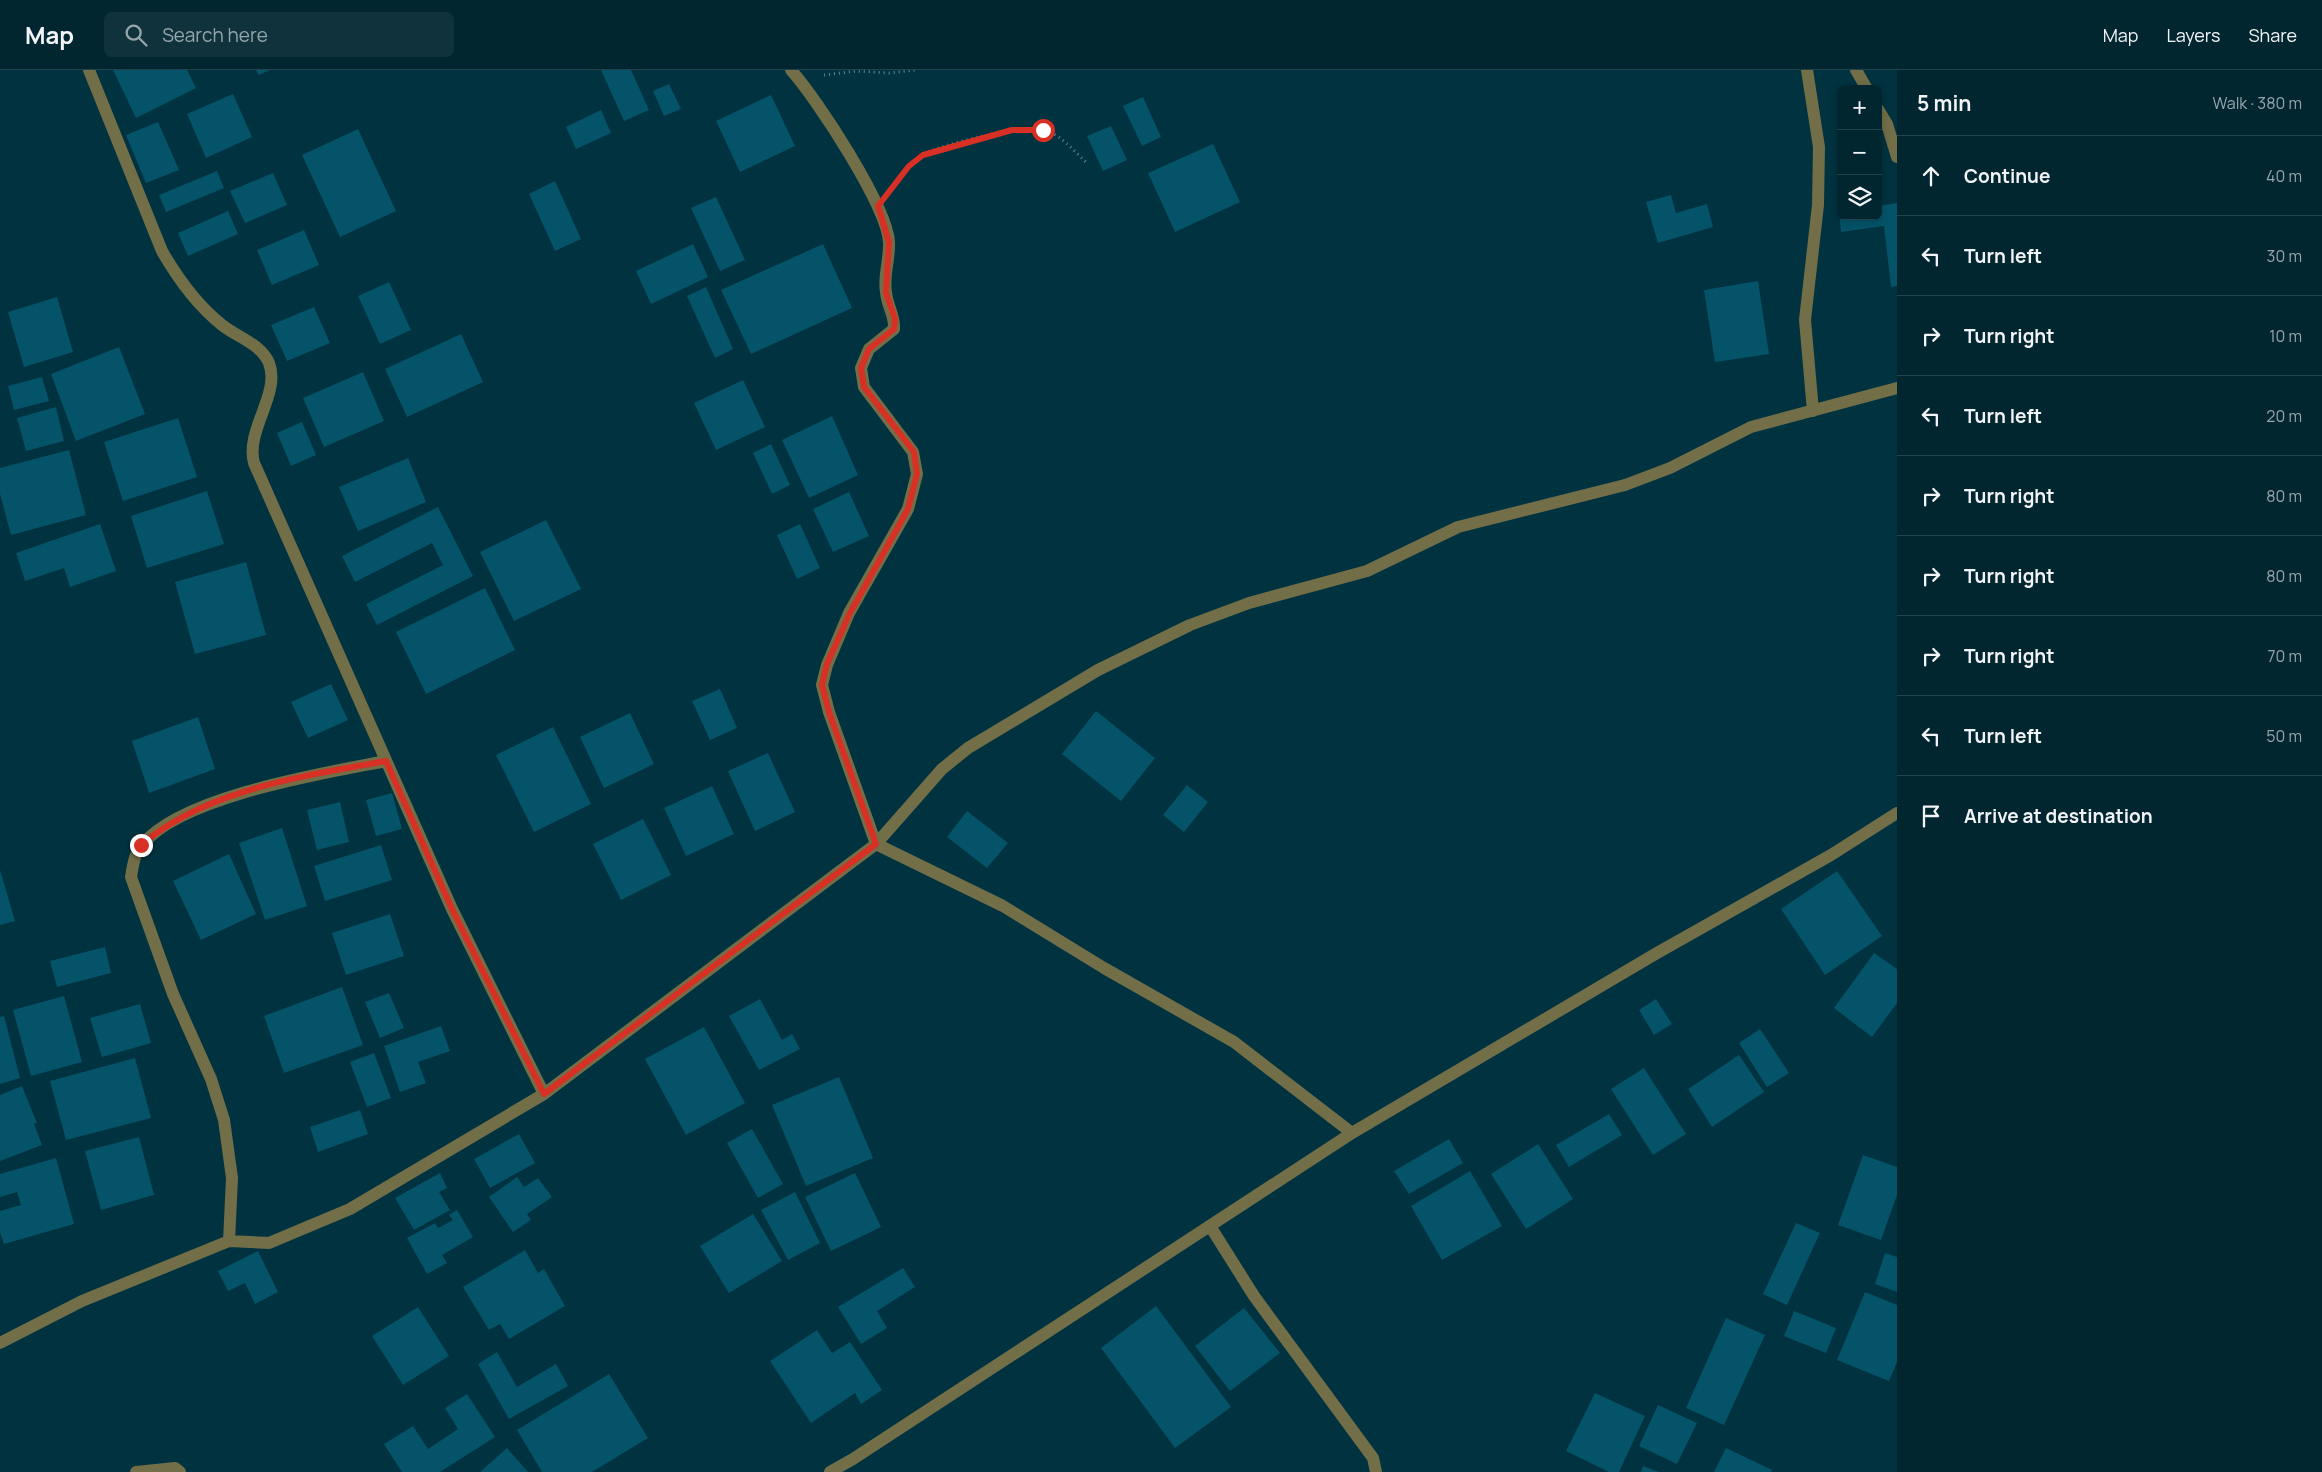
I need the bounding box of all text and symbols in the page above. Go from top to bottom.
search box [104,12,454,57]
text: Map [25,18,74,51]
icon: search [122,21,150,49]
text: Search here [162,22,268,48]
text: Map [2103,23,2138,47]
text: Layers [2166,23,2220,47]
text: Share [2248,23,2297,47]
map controls [1837,85,1882,220]
button: + [1837,85,1882,130]
text: 5 min [1917,89,1971,117]
text: Walk · 380 m [2213,92,2302,114]
route start [1032,119,1055,142]
button: − [1837,130,1882,175]
icon: ahead [1917,162,1945,190]
text: Continue [1964,163,2050,189]
text: 40 m [2266,165,2302,187]
button: layers [1837,175,1882,220]
icon: left [1917,242,1945,270]
text: Turn left [1964,243,2042,269]
text: 30 m [2267,245,2302,267]
icon: right [1917,322,1945,350]
text: Turn right [1964,323,2054,349]
text: 10 m [2269,325,2302,347]
icon: left [1917,402,1945,430]
text: Turn left [1964,403,2042,429]
text: 20 m [2266,405,2302,427]
icon: right [1917,482,1945,510]
text: Turn right [1964,483,2054,509]
text: 80 m [2266,485,2302,507]
icon: right [1917,562,1945,590]
text: Turn right [1964,563,2054,589]
text: 80 m [2266,565,2302,587]
icon: right [1917,642,1945,670]
text: Turn right [1964,643,2054,669]
text: 70 m [2267,645,2302,667]
icon: left [1917,722,1945,750]
text: Turn left [1964,723,2042,749]
text: 50 m [2266,725,2302,747]
icon: arrive [1917,802,1945,830]
text: Arrive at destination [1964,803,2153,829]
route end [130,834,153,857]

